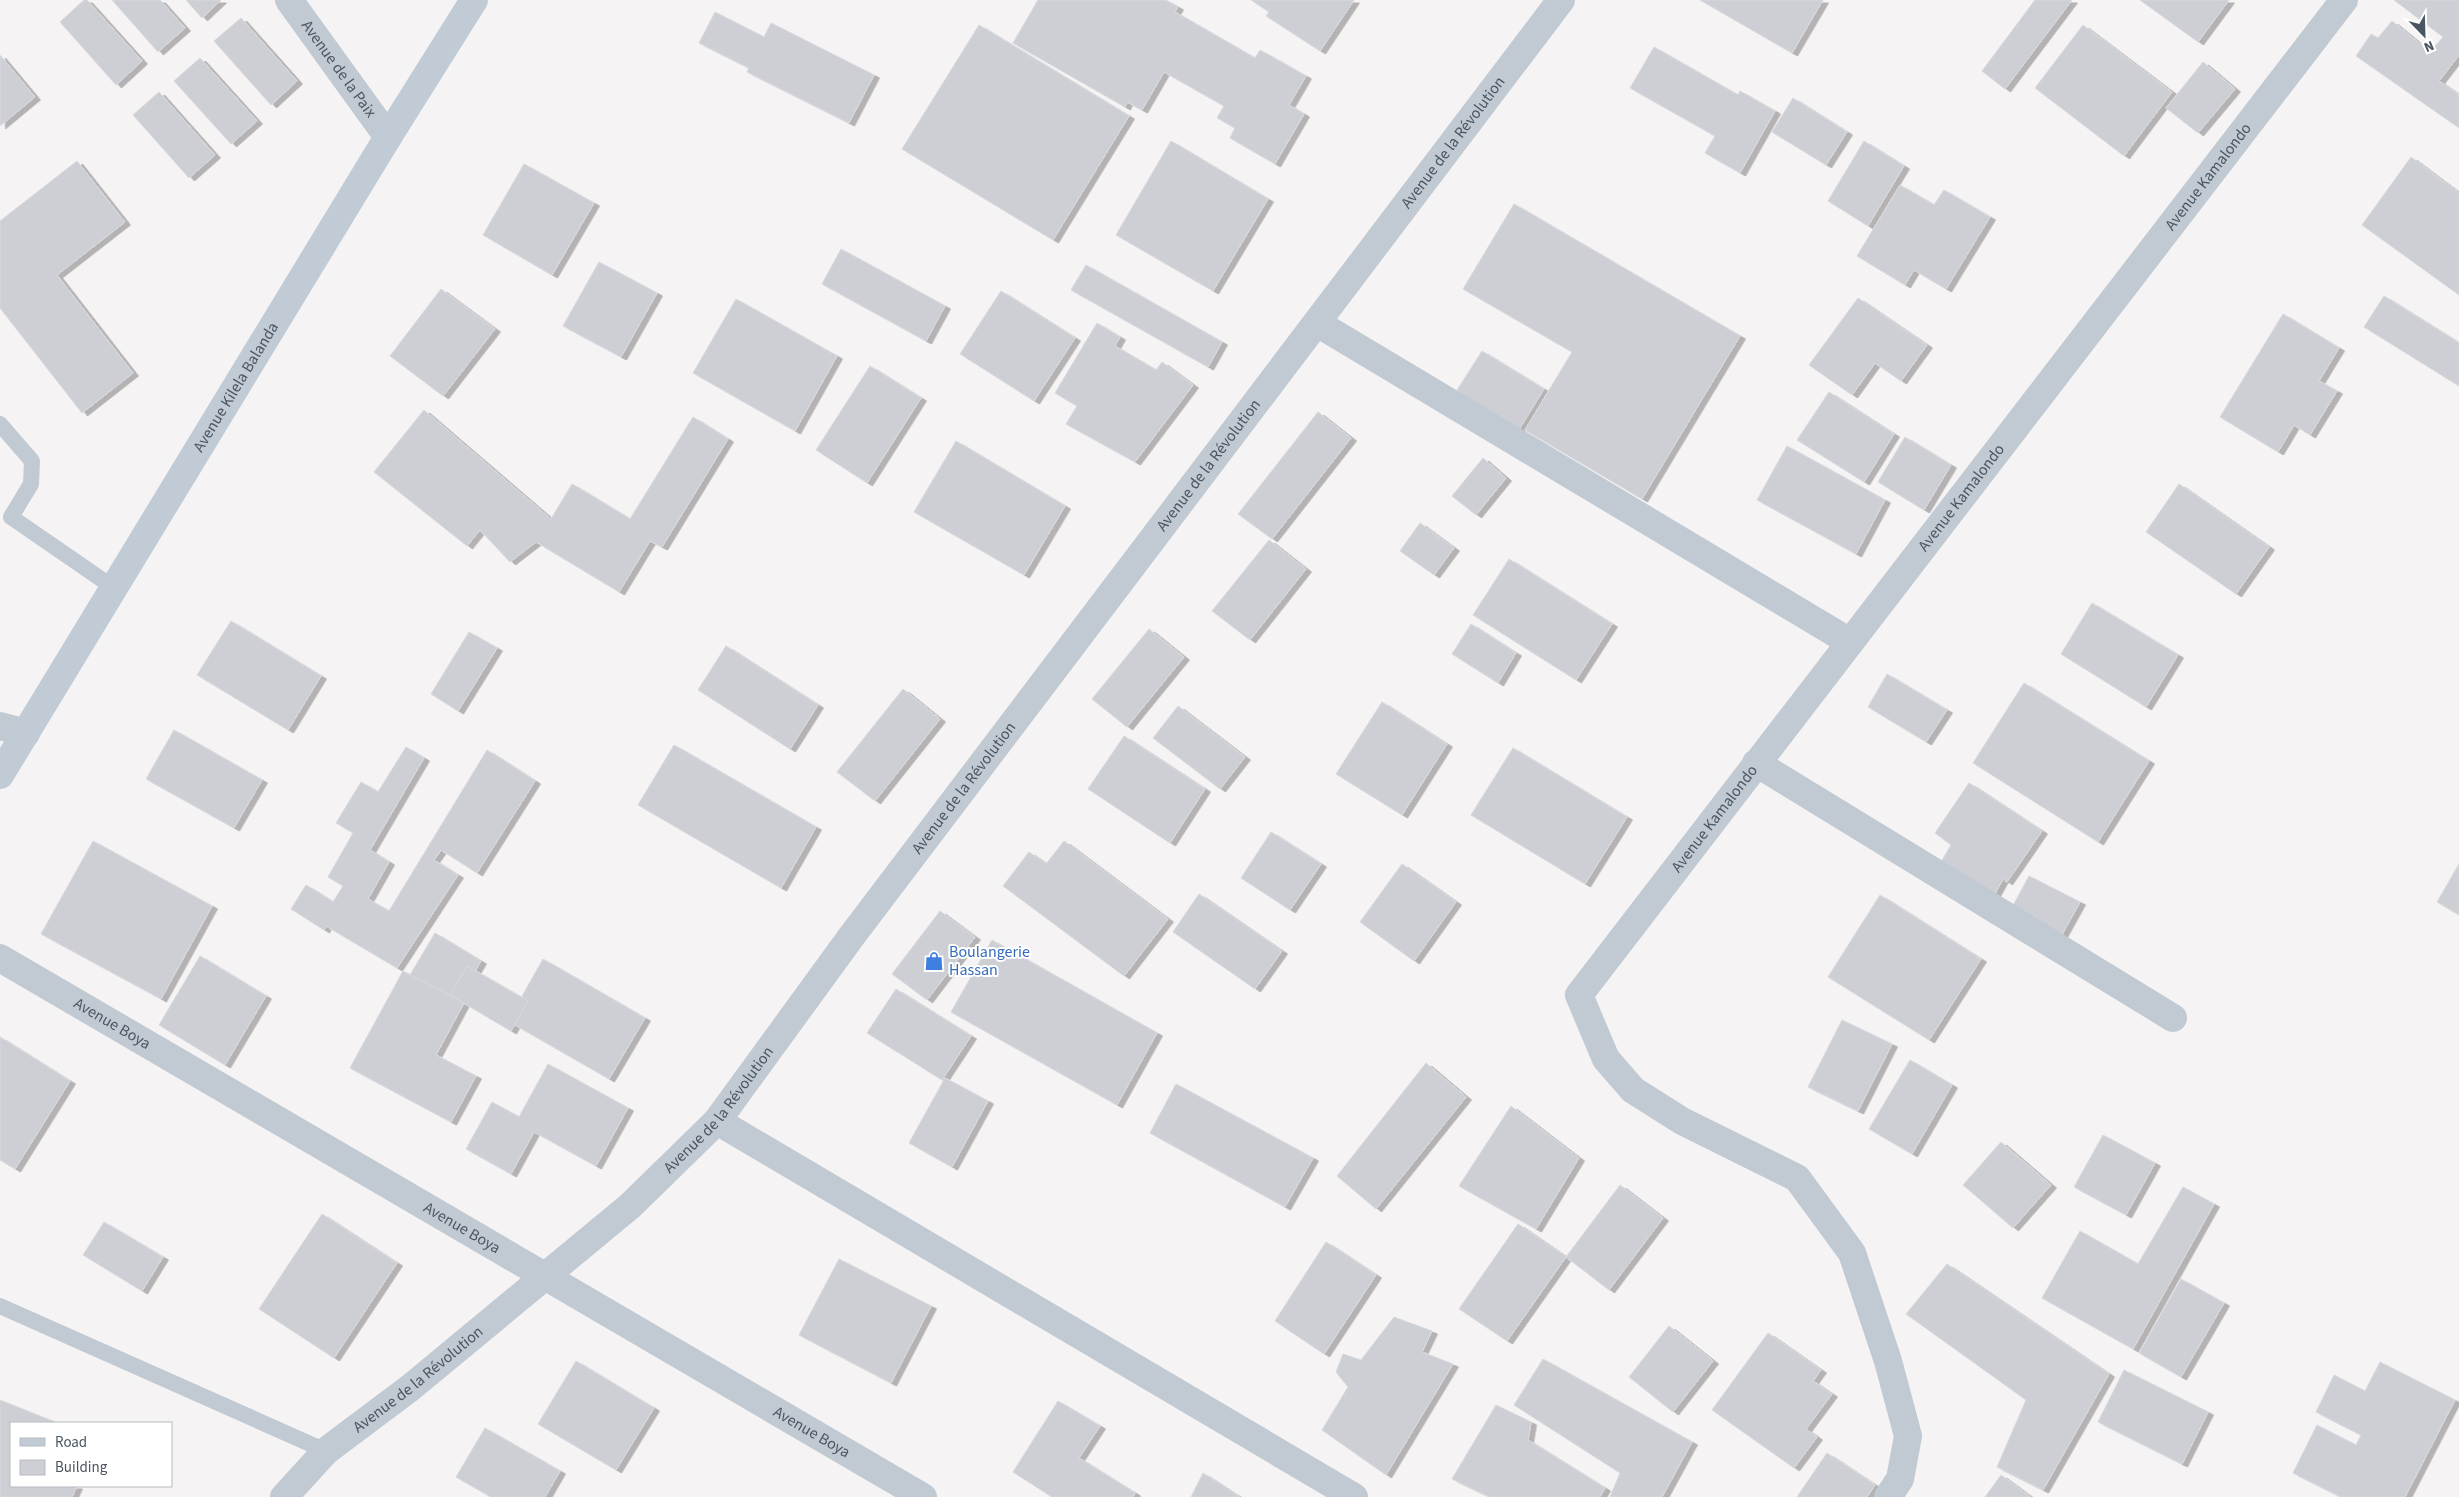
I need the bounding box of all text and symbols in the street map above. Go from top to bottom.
north arrow [2399,10,2449,60]
street label: Avenue de la Paix [296,16,382,122]
text: N [2420,35,2437,57]
street label: Avenue de la Révolution [1396,72,1510,213]
street label: Avenue Kamalondo [2160,118,2257,235]
street label: Avenue Kilela Balanda [188,318,284,456]
street label: Avenue de la Révolution [1151,395,1266,536]
street label: Avenue Kamalondo [1913,439,2010,556]
street label: Avenue de la Révolution [907,717,1021,859]
street label: Avenue Kamalondo [1666,760,1763,877]
place label: Boulangerie Hassan [949,941,1030,981]
shop icon: Boulangerie Hassan [923,950,945,972]
street label: Avenue Boya [70,992,155,1055]
street label: Avenue de la Révolution [659,1042,779,1178]
street label: Avenue Boya [419,1197,505,1259]
street label: Avenue de la Révolution [348,1321,488,1438]
street label: Avenue Boya [769,1401,854,1463]
legend [10,1422,172,1487]
text: Road [55,1432,87,1453]
text: Building [55,1457,108,1478]

